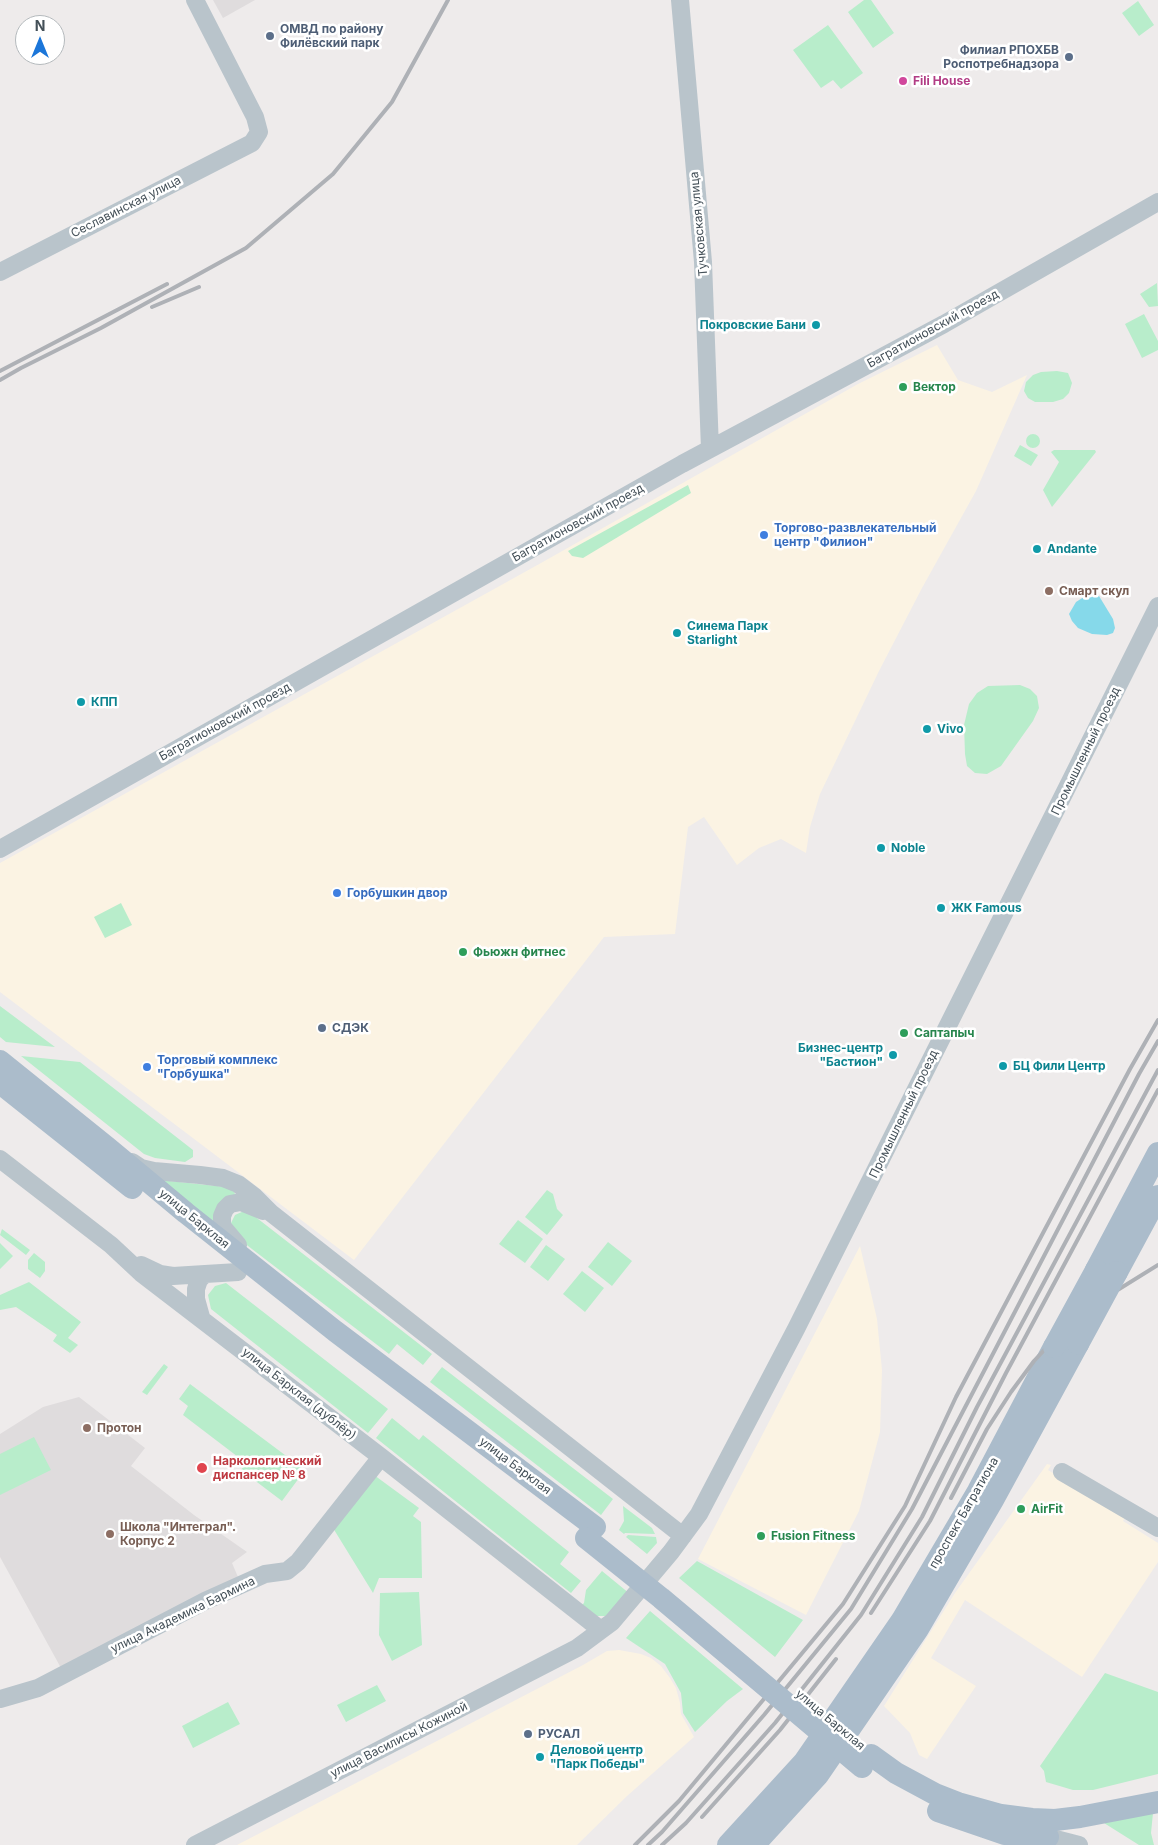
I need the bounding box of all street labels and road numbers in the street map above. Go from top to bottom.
street label: Тучковская улица [687,171,711,277]
street label: Сеславинская улица [69,173,183,241]
street label: Багратионовский проезд [865,287,1001,371]
street label: Багратионовский проезд [510,481,646,565]
street label: Багратионовский проезд [157,680,293,764]
street label: Промышленный проезд [1049,685,1123,817]
street label: Промышленный проезд [867,1048,941,1180]
street label: улица Барклая [156,1186,232,1252]
street label: улица Барклая (дублёр) [239,1345,359,1443]
street label: улица Барклая [476,1434,554,1498]
street label: проспект Багратиона [926,1455,1002,1571]
street label: улица Академика Бармина [109,1574,257,1656]
street label: улица Барклая [792,1687,868,1753]
street label: улица Василисы Кожиной [328,1699,470,1781]

